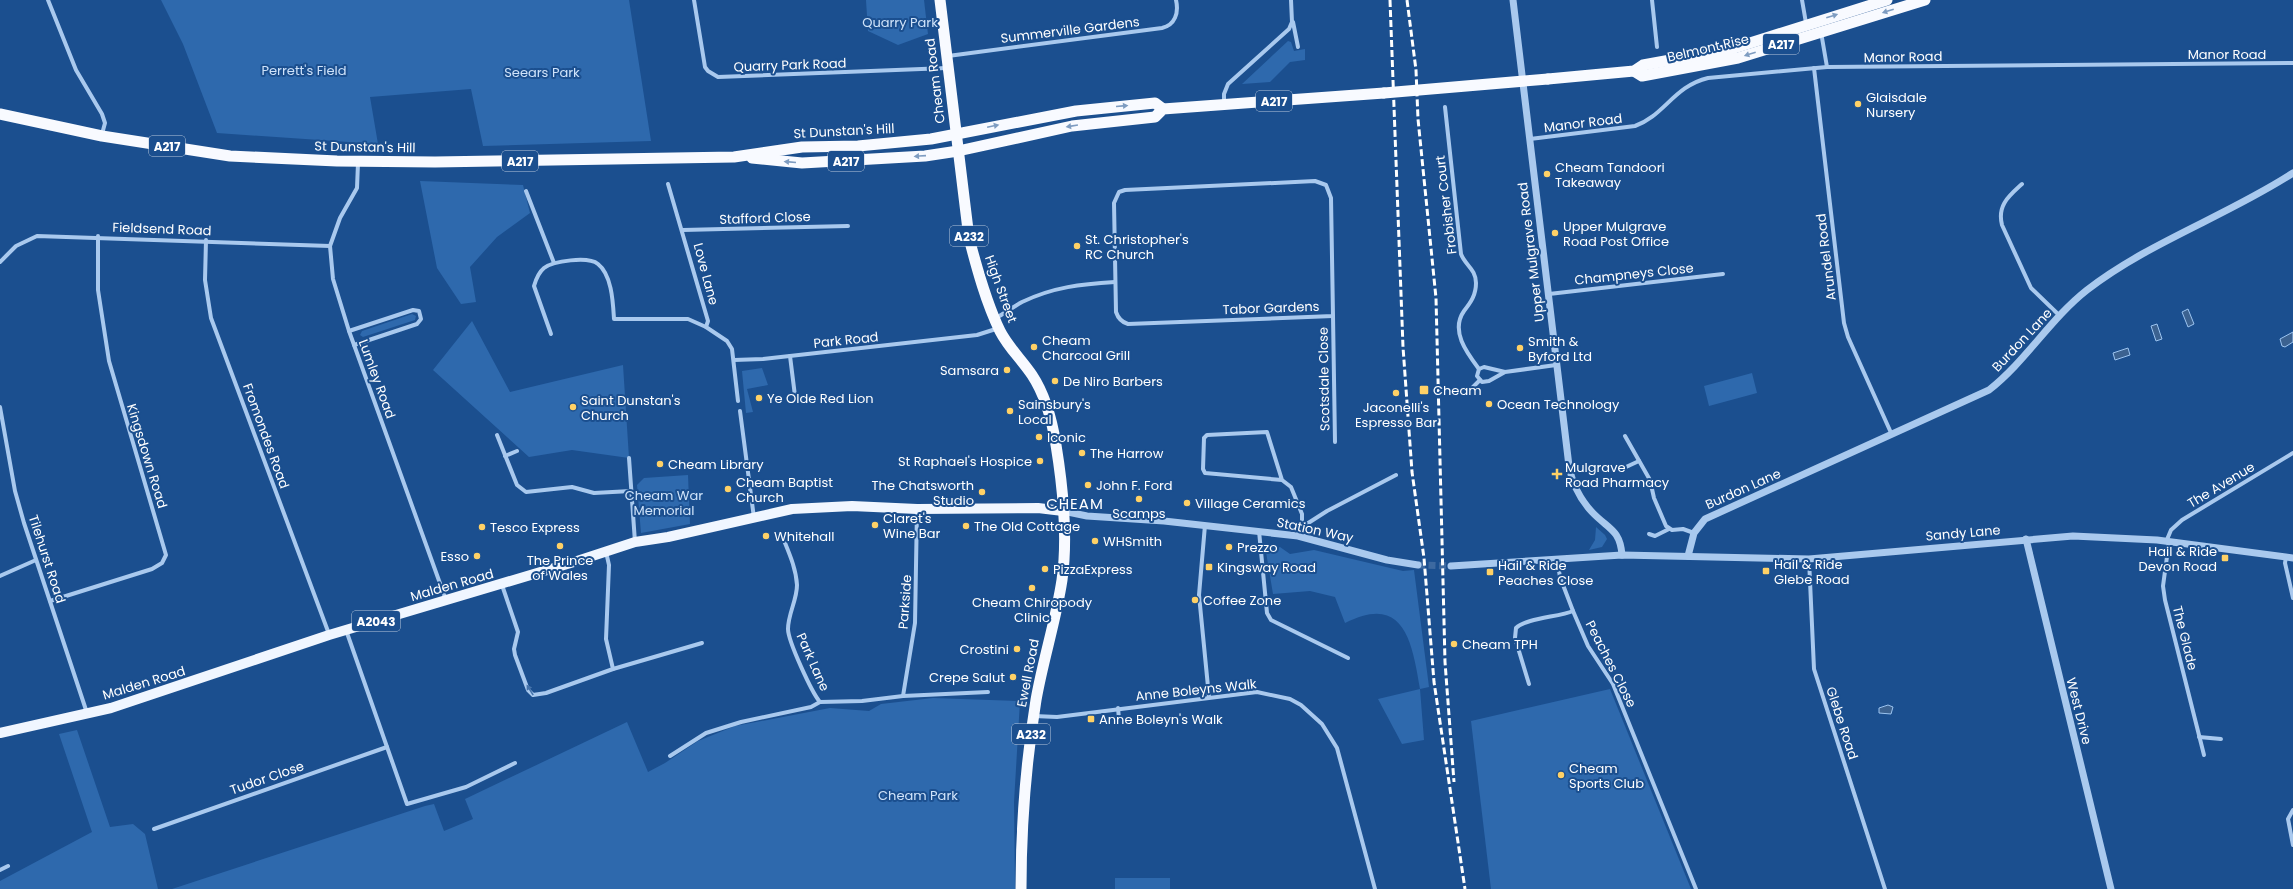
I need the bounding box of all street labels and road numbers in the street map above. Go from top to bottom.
street label: Summerville Gardens [999,12,1141,48]
street label: Belmont Rise [1665,29,1751,67]
road number: A217 [1763,34,1799,54]
street label: Cheam Road [920,37,950,125]
street label: Manor Road [2188,45,2266,64]
street label: Manor Road [1863,47,1943,67]
street label: Quarry Park Road [733,54,847,76]
road number: A217 [1256,91,1292,111]
street label: Manor Road [1543,109,1623,137]
street label: St Dunstan's Hill [793,119,895,143]
road number: A217 [149,136,185,156]
street label: St Dunstan's Hill [314,137,416,157]
road number: A217 [502,151,538,171]
road number: A217 [828,151,864,171]
street label: Frobisher Court [1430,154,1461,256]
street label: Upper Mulgrave Road [1513,181,1549,323]
street label: Stafford Close [719,207,811,229]
street label: Arundel Road [1811,212,1841,302]
street label: Fieldsend Road [112,218,212,240]
road number: A232 [950,226,988,246]
street label: Love Lane [689,241,723,307]
street label: High Street [980,252,1022,326]
street label: Champneys Close [1573,258,1695,290]
street label: Tabor Gardens [1222,297,1320,319]
street label: Burdon Lane [1987,304,2057,376]
street label: Park Road [813,327,879,353]
street label: Scotsdale Close [1314,327,1334,431]
street label: Lumley Road [354,337,400,421]
street label: Fromondes Road [238,381,294,491]
street label: Kingsdown Road [122,401,172,511]
street label: The Avenue [2184,457,2258,513]
street label: Burdon Lane [1702,464,1784,514]
street label: Tilehurst Road [24,512,70,606]
street label: Station Way [1275,513,1356,548]
street label: Sandy Lane [1925,520,2001,546]
street label: Malden Road [408,564,496,606]
street label: Parkside [894,574,916,630]
street label: The Glade [2168,604,2202,672]
road number: A2043 [352,611,400,631]
street label: Peaches Close [1581,617,1641,711]
street label: Park Lane [792,630,834,694]
street label: Ewell Road [1012,637,1044,709]
street label: Malden Road [100,661,188,705]
street label: Anne Boleyns Walk [1134,674,1258,706]
street label: West Drive [2062,676,2096,746]
street label: Glebe Road [1821,684,1863,762]
road number: A232 [1012,724,1050,744]
street label: Tudor Close [227,756,307,800]

